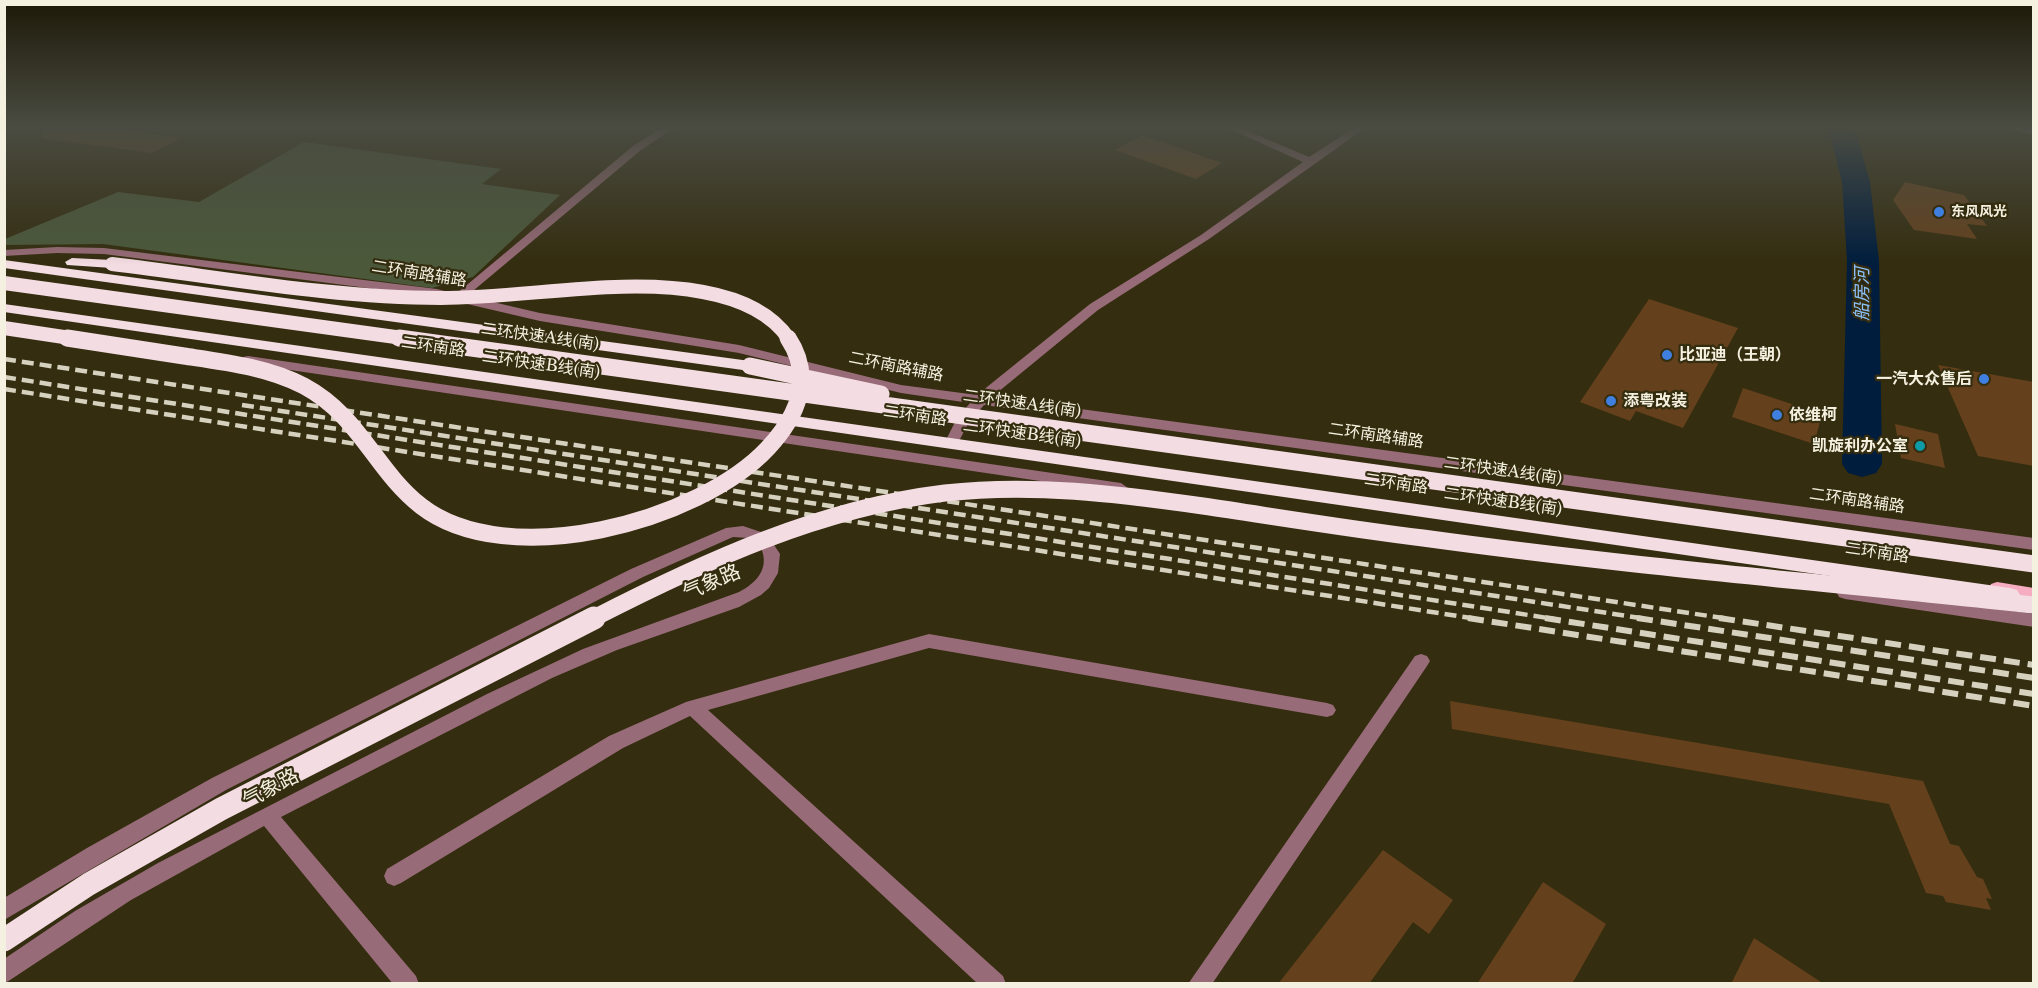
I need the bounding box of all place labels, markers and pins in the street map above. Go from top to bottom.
place label: 东风风光 [1951,204,2007,220]
marker: 东风风光 [1932,205,1946,219]
place label: 比亚迪（王朝） [1679,345,1791,365]
marker: 比亚迪（王朝） [1660,348,1674,362]
place label: 一汽大众售后 [1876,369,1972,389]
marker: 一汽大众售后 [1977,372,1991,386]
place label: 添粤改装 [1623,391,1687,411]
marker: 添粤改装 [1604,394,1618,408]
place label: 依维柯 [1789,405,1837,425]
marker: 依维柯 [1770,408,1784,422]
place label: 凯旋利办公室 [1812,436,1908,456]
marker: 凯旋利办公室 [1913,439,1927,453]

